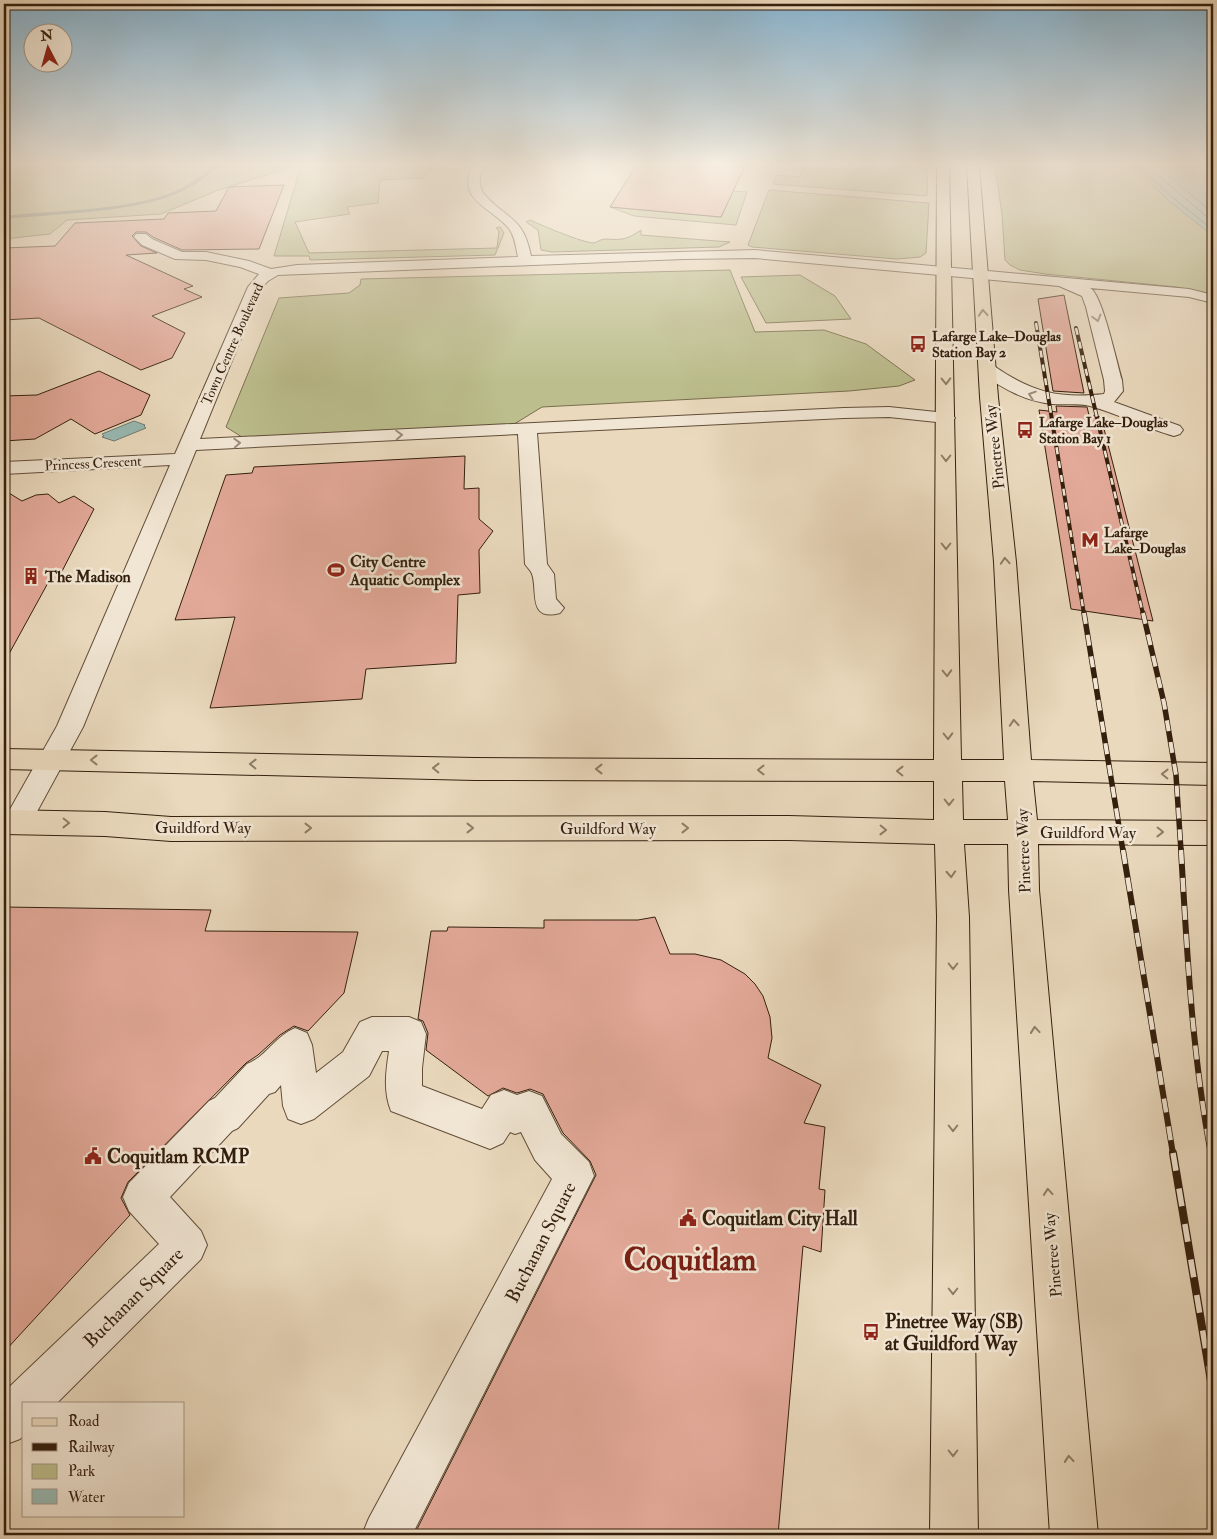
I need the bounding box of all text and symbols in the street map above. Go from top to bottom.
north arrow [22,22,72,72]
text: N [39,26,54,45]
street label: Town Centre Boulevard [198,280,267,408]
one-way arrow [978,309,989,317]
one-way arrow [1091,313,1102,322]
place label: Lafarge Lake–Douglas Station Bay 2 [932,328,1061,362]
bus stop icon: Lafarge Lake–Douglas Station Bay 2 [908,334,928,354]
one-way arrow [940,377,951,385]
one-way arrow [1028,391,1036,401]
street label: Pinetree Way [981,403,1009,490]
place label: Lafarge Lake–Douglas Station Bay 1 [1039,414,1168,448]
bus stop icon: Lafarge Lake–Douglas Station Bay 1 [1015,420,1035,440]
one-way arrow [395,430,403,441]
one-way arrow [233,438,241,448]
street label: Princess Crescent [44,452,143,475]
one-way arrow [941,454,951,462]
place label: Lafarge Lake–Douglas [1104,524,1186,558]
metro station icon: Lafarge Lake–Douglas [1080,530,1100,550]
one-way arrow [941,543,951,551]
place label: City Centre Aquatic Complex [349,552,461,591]
one-way arrow [1000,557,1011,565]
sports icon: City Centre Aquatic Complex [326,560,346,580]
building icon: The Madison [21,566,41,586]
place label: The Madison [44,567,132,587]
one-way arrow [942,670,953,678]
one-way arrow [1009,719,1020,727]
one-way arrow [942,732,953,740]
one-way arrow [89,755,97,765]
one-way arrow [249,759,257,770]
one-way arrow [432,763,440,773]
one-way arrow [594,764,602,774]
one-way arrow [757,765,764,775]
one-way arrow [895,766,903,776]
one-way arrow [1160,769,1168,779]
one-way arrow [944,798,954,806]
street label: Pinetree Way [1012,807,1035,894]
one-way arrow [62,818,70,828]
street label: Guildford Way [155,818,252,838]
street label: Guildford Way [560,819,657,839]
one-way arrow [304,823,312,833]
one-way arrow [467,823,475,833]
one-way arrow [682,823,690,833]
street label: Guildford Way [1040,823,1137,843]
one-way arrow [880,825,888,835]
one-way arrow [1156,827,1164,838]
one-way arrow [945,871,956,879]
one-way arrow [948,962,958,970]
one-way arrow [1029,1026,1040,1034]
one-way arrow [948,1124,958,1132]
place label: Coquitlam RCMP [107,1145,249,1170]
public building icon: Coquitlam RCMP [83,1146,103,1166]
street label: Buchanan Square [500,1178,582,1307]
one-way arrow [1042,1188,1053,1196]
place label: Coquitlam City Hall [702,1207,858,1232]
public building icon: Coquitlam City Hall [678,1208,698,1228]
street label: Pinetree Way [1039,1211,1067,1298]
district label: Coquitlam [624,1241,757,1280]
street label: Buchanan Square [78,1242,189,1353]
one-way arrow [948,1287,958,1295]
place label: Pinetree Way (SB) at Guildford Way [885,1310,1023,1357]
bus stop icon: Pinetree Way (SB) at Guildford Way [861,1322,881,1342]
legend [22,1402,185,1516]
text: Road [68,1412,100,1431]
text: Railway [68,1438,115,1457]
one-way arrow [948,1450,958,1457]
one-way arrow [1063,1454,1074,1462]
text: Park [68,1462,95,1481]
text: Water [67,1488,105,1507]

